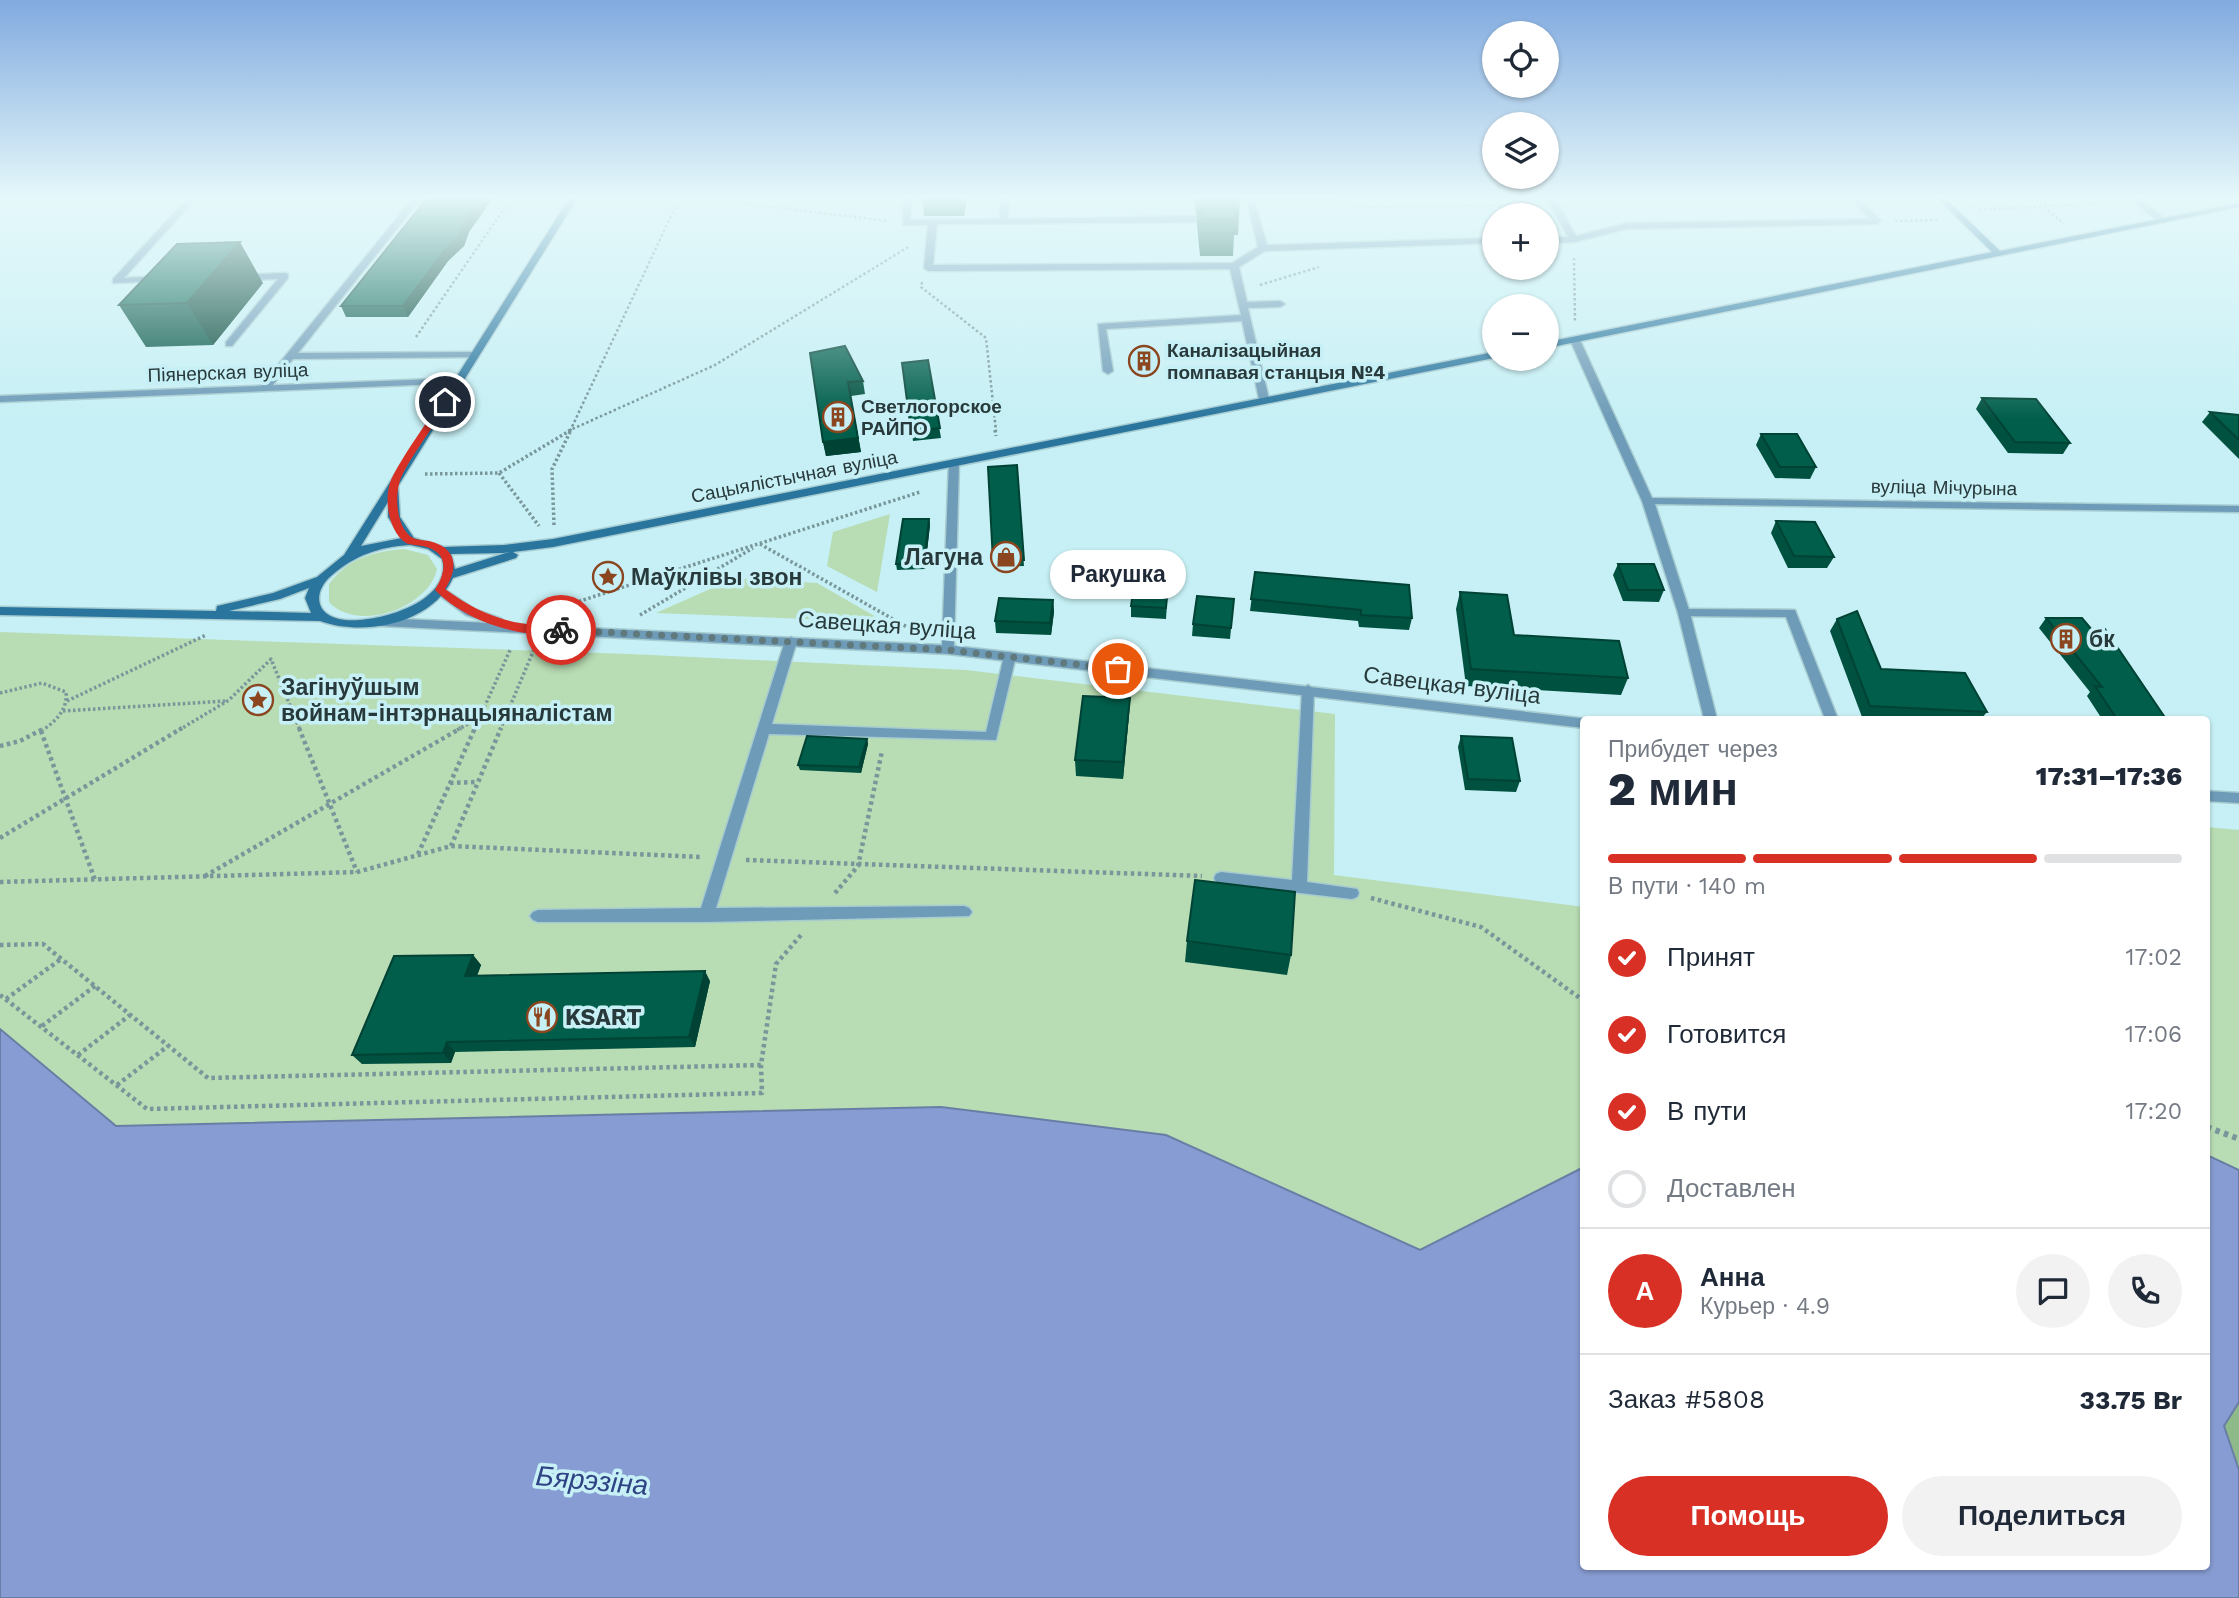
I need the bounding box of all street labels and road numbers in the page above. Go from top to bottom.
street label: Піянерская вуліца [147,358,309,387]
street label: Сацыялістычная вуліца [689,445,900,508]
street label: вуліца Мічурына [1871,475,2018,500]
street label: Савецкая вуліца [797,606,977,645]
street label: Савецкая вуліца [1362,661,1542,710]

